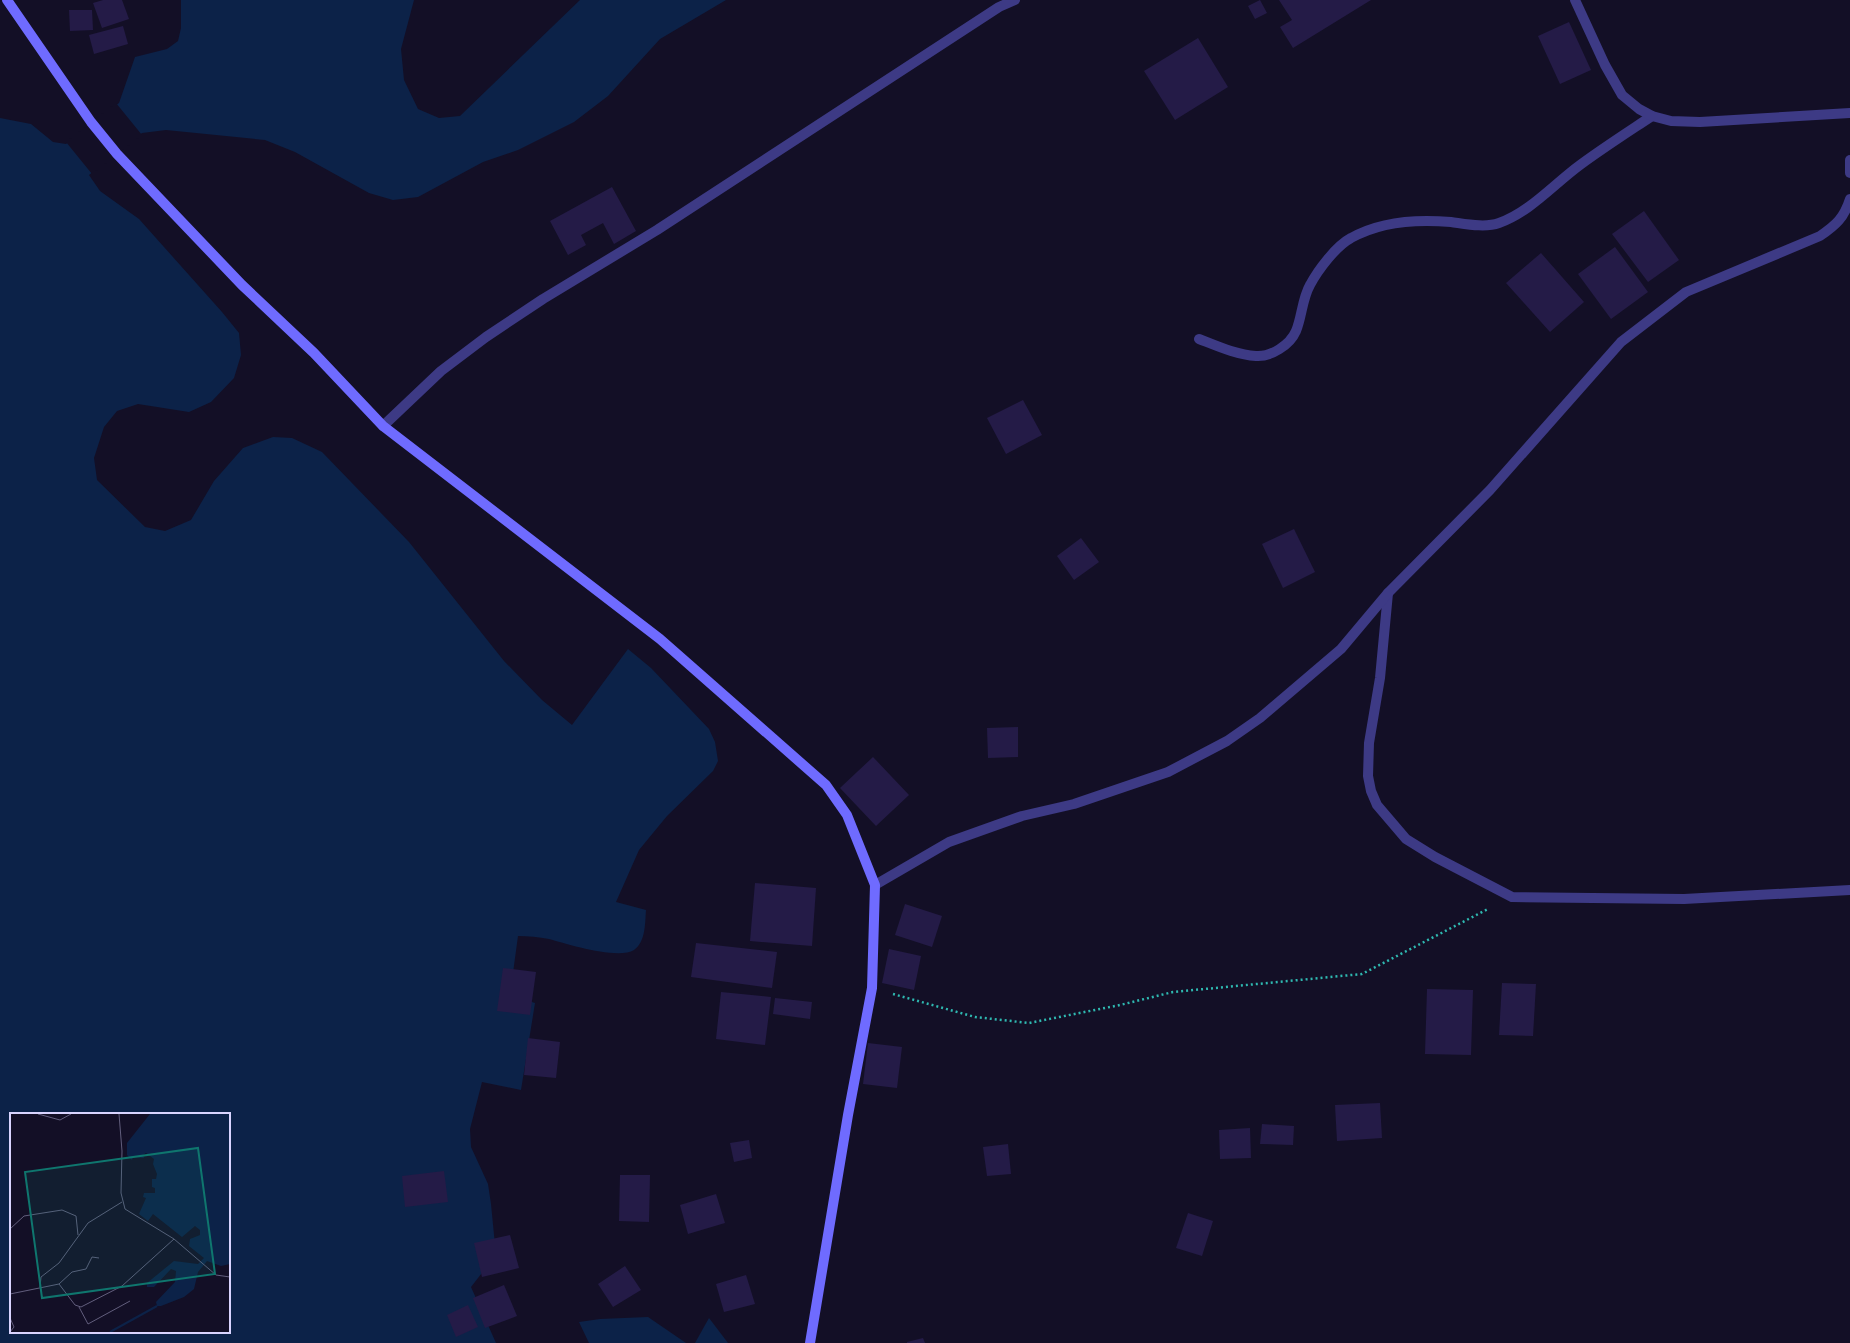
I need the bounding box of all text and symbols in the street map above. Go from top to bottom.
inset map [10,1113,230,1333]

